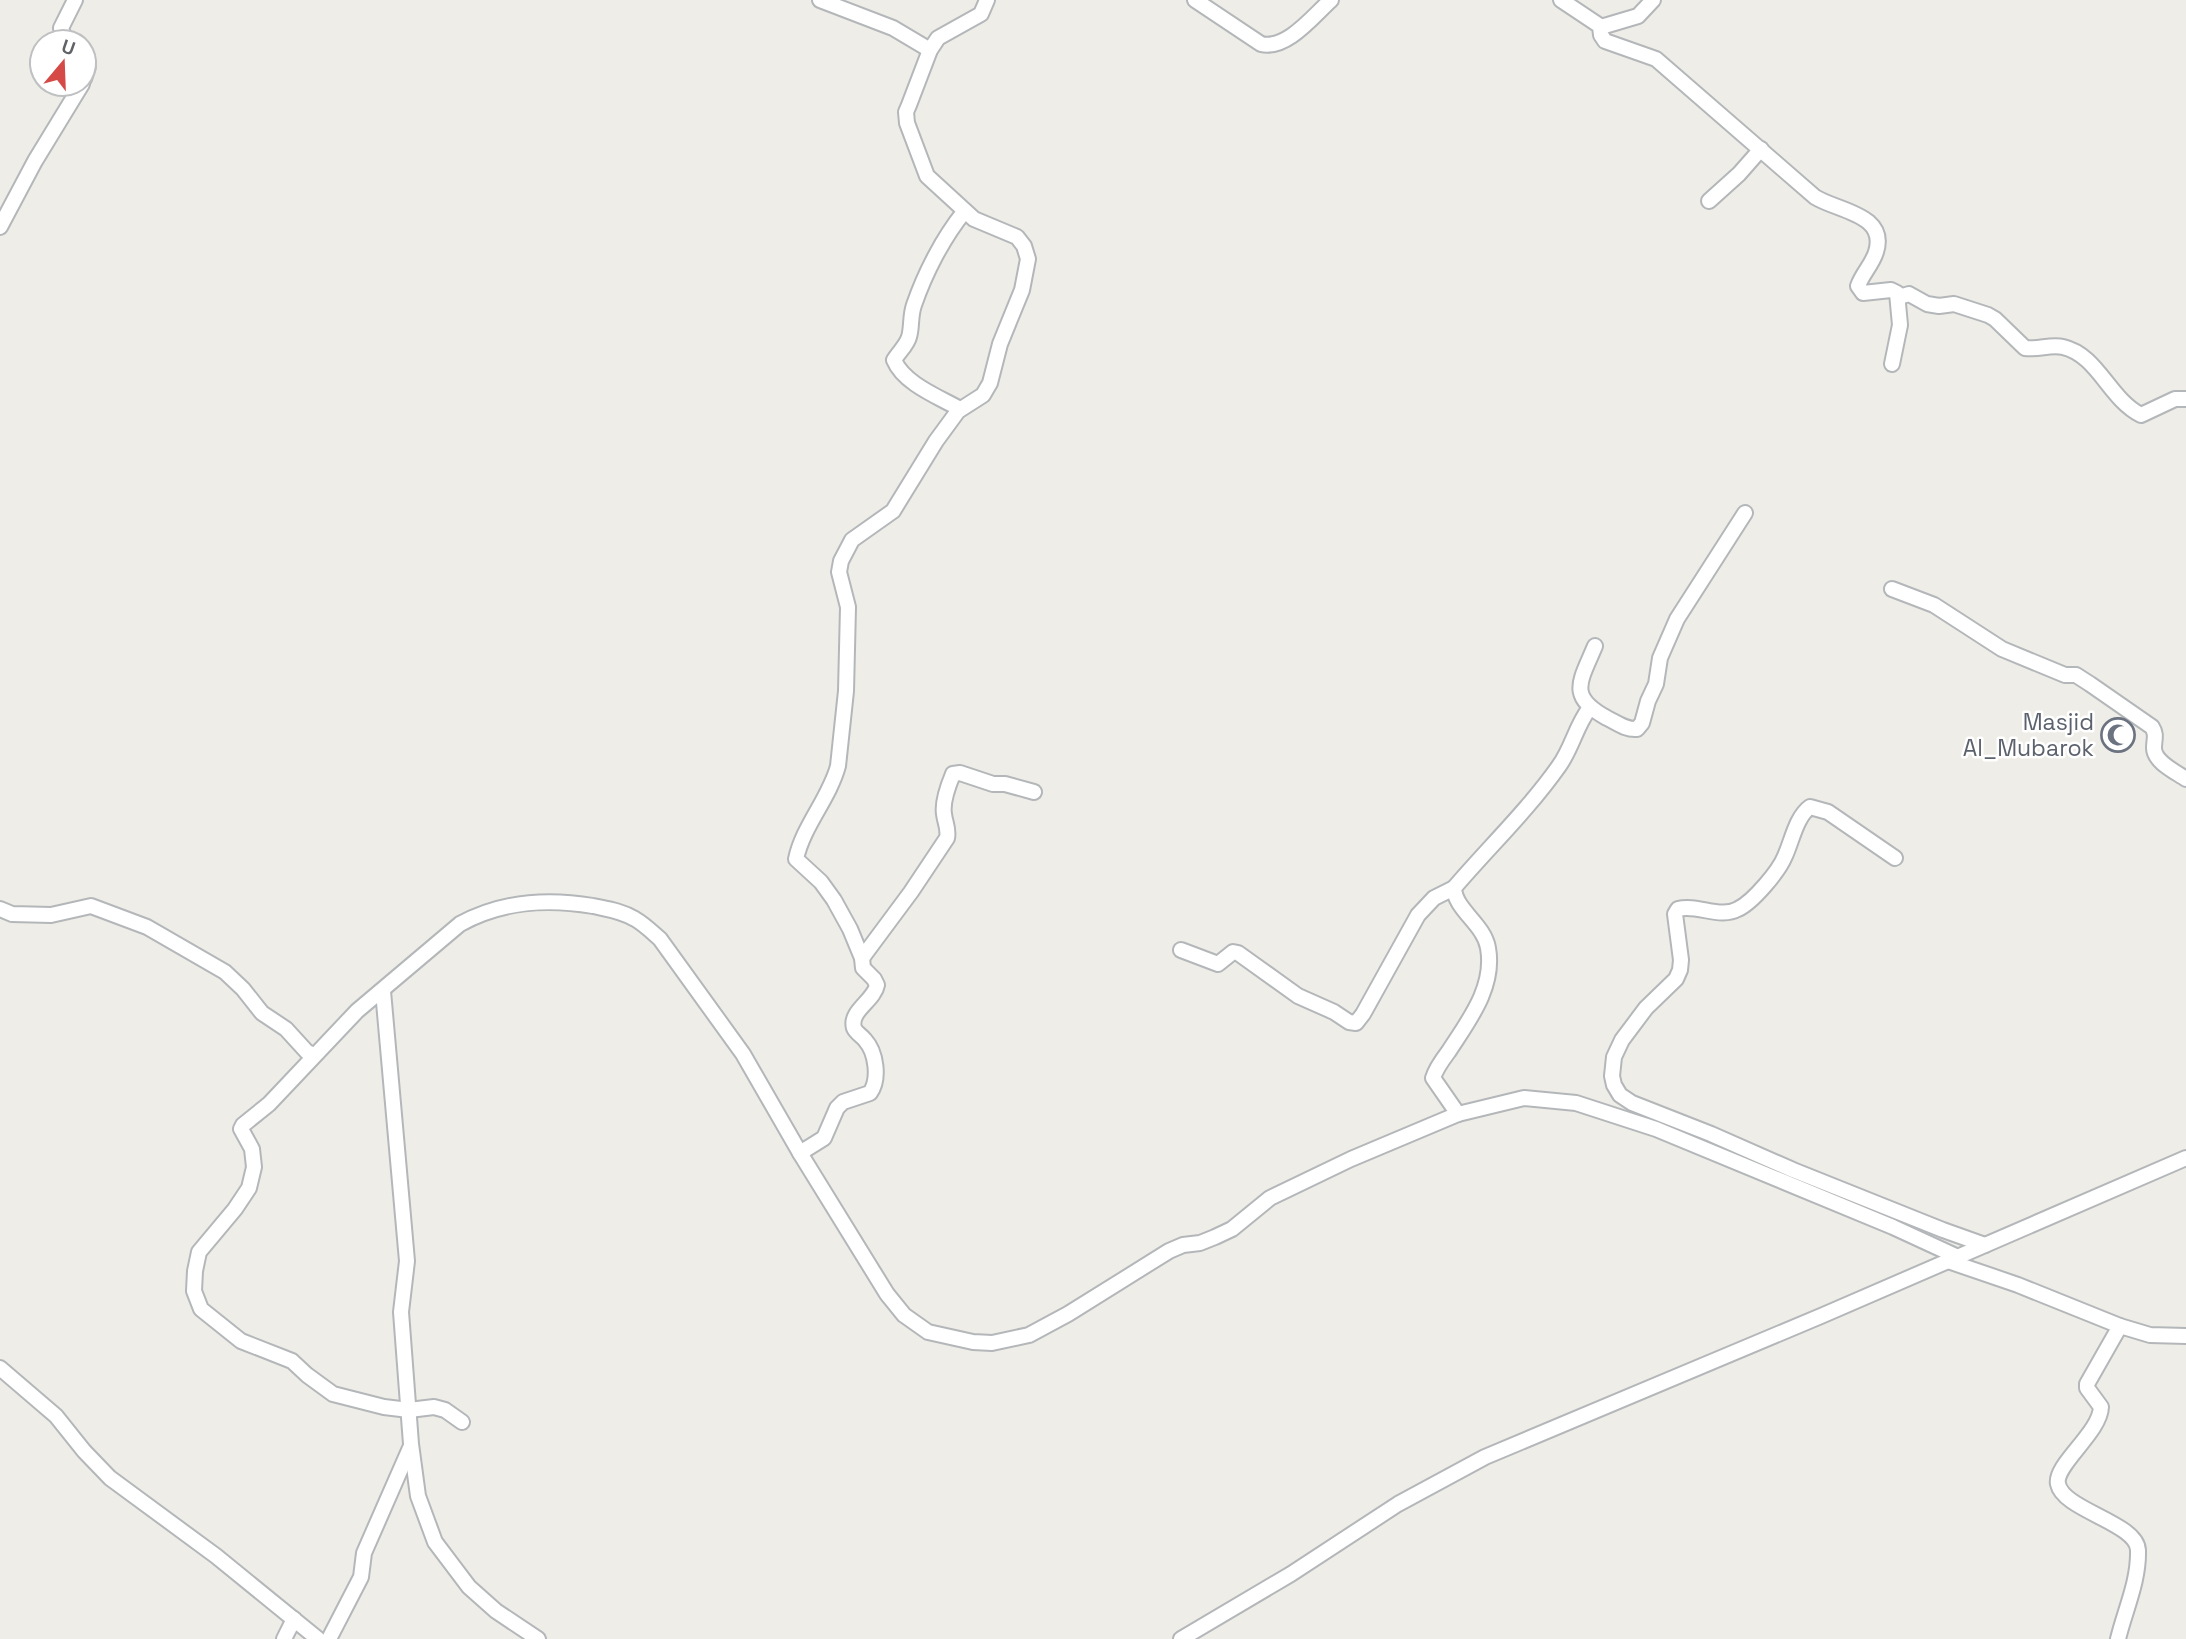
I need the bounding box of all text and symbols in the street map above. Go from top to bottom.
north arrow [28,28,98,98]
text: U [58,33,78,61]
place label: Masjid Al_Mubarok [1963,707,2094,763]
mosque icon: Masjid Al_Mubarok [2099,716,2137,754]

